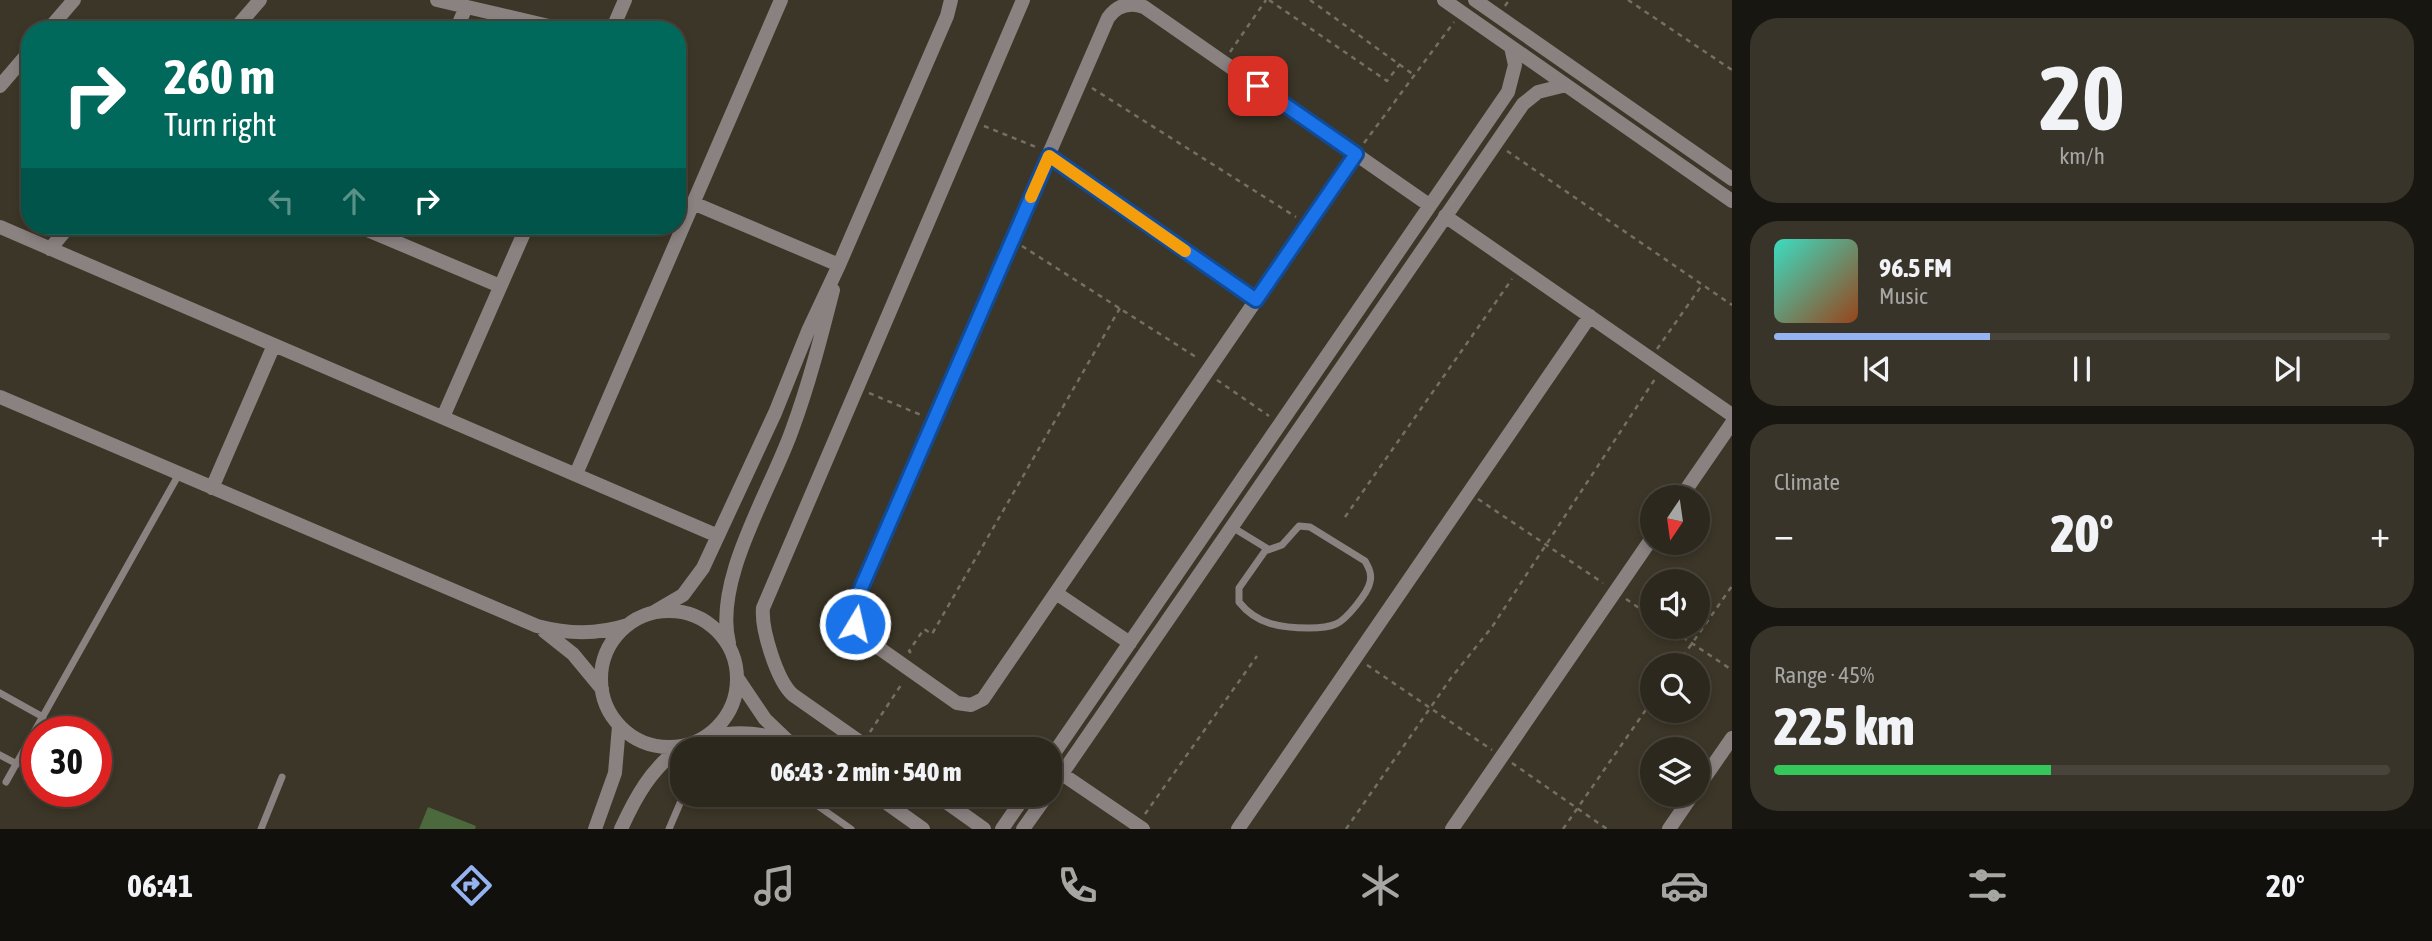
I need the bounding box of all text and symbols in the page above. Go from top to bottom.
text: 20 [2039,45,2125,149]
text: 260 m [164,48,275,104]
icon: right [49,49,140,140]
pin [1228,56,1288,116]
icon: arrive [1239,67,1277,105]
text: Turn right [164,106,277,143]
text: km/h [2059,143,2105,169]
icon: left [262,182,300,220]
icon: ahead [335,182,373,220]
icon: right [408,182,446,220]
text: 96.5 FM [1879,253,1952,283]
text: Music [1879,283,1927,309]
icon: previous [1858,350,1896,388]
icon: pause [2063,350,2101,388]
icon: next [2268,350,2306,388]
text: Climate [1774,469,1840,495]
north arrow [1640,485,1710,555]
map controls [1640,485,1710,807]
text: 20° [2050,503,2114,563]
text: − [1774,512,1794,555]
text: + [2370,512,2390,555]
button: sound [1640,569,1710,639]
position arrow [818,587,892,661]
button: search [1640,653,1710,723]
text: Range · 45% [1774,662,1874,688]
text: 225 km [1774,696,1915,756]
speed limit sign: 30 [21,716,112,807]
button: layers [1640,737,1710,807]
text: 06:43 · 2 min · 540 m [771,757,961,787]
icon: directions [447,861,496,910]
icon: music [750,861,799,910]
icon: phone [1053,861,1102,910]
icon: climate [1356,861,1405,910]
icon: car [1660,861,1709,910]
icon: filters [1963,861,2012,910]
text: 06:41 [127,867,193,904]
text: 20° [2266,867,2305,904]

